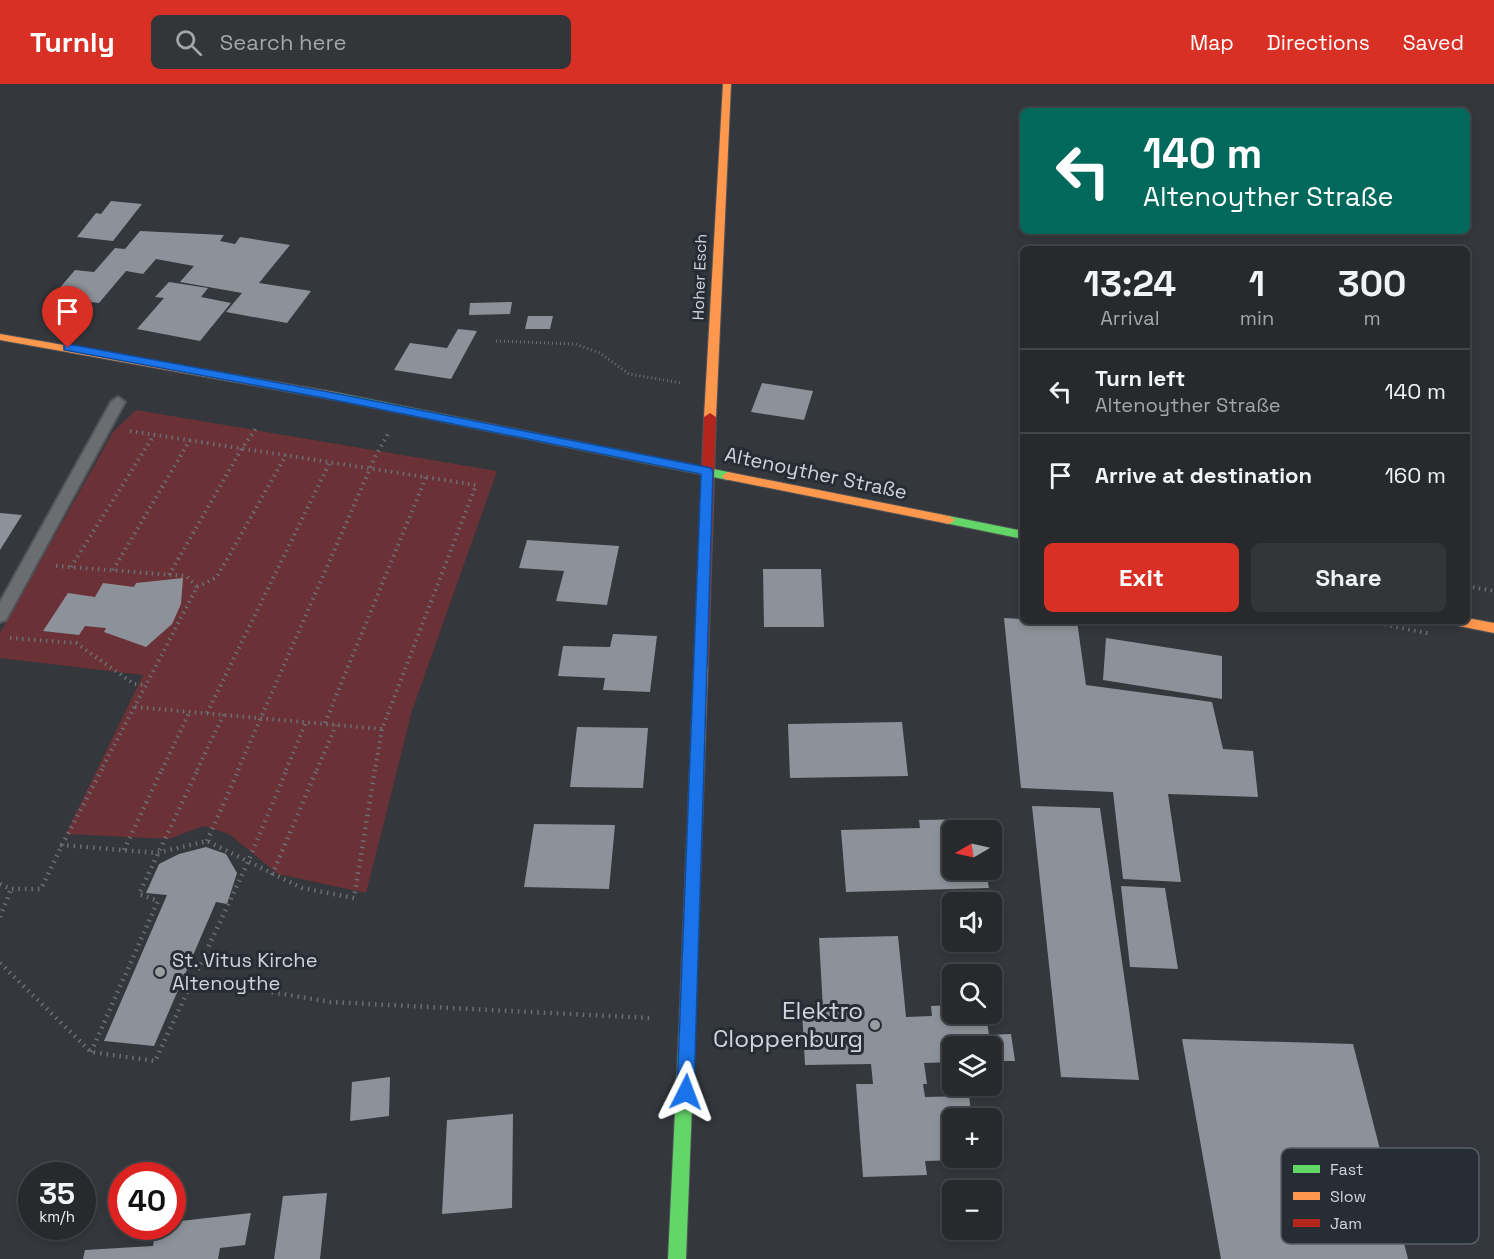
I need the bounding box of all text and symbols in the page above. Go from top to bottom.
search box [151,15,571,69]
text: Turnly [30,24,115,60]
icon: search [172,26,205,59]
text: Search here [220,28,347,56]
text: Map [1190,29,1234,56]
text: Directions [1267,29,1370,56]
text: Saved [1403,29,1464,56]
text: 140 m [1143,127,1262,180]
icon: left [1044,132,1122,210]
text: Altenoyther Straße [1143,179,1394,214]
street label: Hoher Esch [687,233,712,321]
text: 13:24 [1084,261,1176,307]
text: 1 [1249,261,1265,307]
text: 300 [1338,261,1406,307]
pin [42,286,93,348]
icon: arrive [51,295,84,328]
text: Arrival [1100,305,1160,331]
text: min [1240,305,1274,331]
text: m [1363,305,1381,331]
text: Turn left [1095,364,1185,392]
icon: left [1044,375,1077,408]
text: 140 m [1384,377,1446,405]
text: Altenoyther Straße [1095,392,1281,418]
street label: Altenoyther Straße [723,441,909,505]
icon: arrive [1044,459,1077,492]
text: Arrive at destination [1095,461,1312,489]
text: 160 m [1385,461,1446,489]
button: Exit [1044,543,1239,612]
button: Share [1251,543,1446,612]
north arrow [942,820,1002,880]
map controls [942,820,1002,1240]
button: sound [942,892,1002,952]
place label: St. Vitus Kirche Altenoythe [172,947,317,996]
button: search [942,964,1002,1024]
marker: St. Vitus Kirche Altenoythe [153,965,167,979]
place label: Elektro Cloppenburg [713,995,863,1054]
marker: Elektro Cloppenburg [868,1018,882,1032]
button: layers [942,1036,1002,1096]
position arrow [654,1060,718,1124]
button: + [942,1108,1002,1168]
legend [1281,1148,1479,1244]
text: Fast [1330,1159,1363,1180]
speed limit sign: 40 [108,1162,186,1240]
text: 35 [39,1174,75,1213]
button: − [942,1180,1002,1240]
text: Slow [1330,1186,1366,1207]
text: km/h [39,1207,75,1226]
text: Jam [1330,1213,1362,1234]

